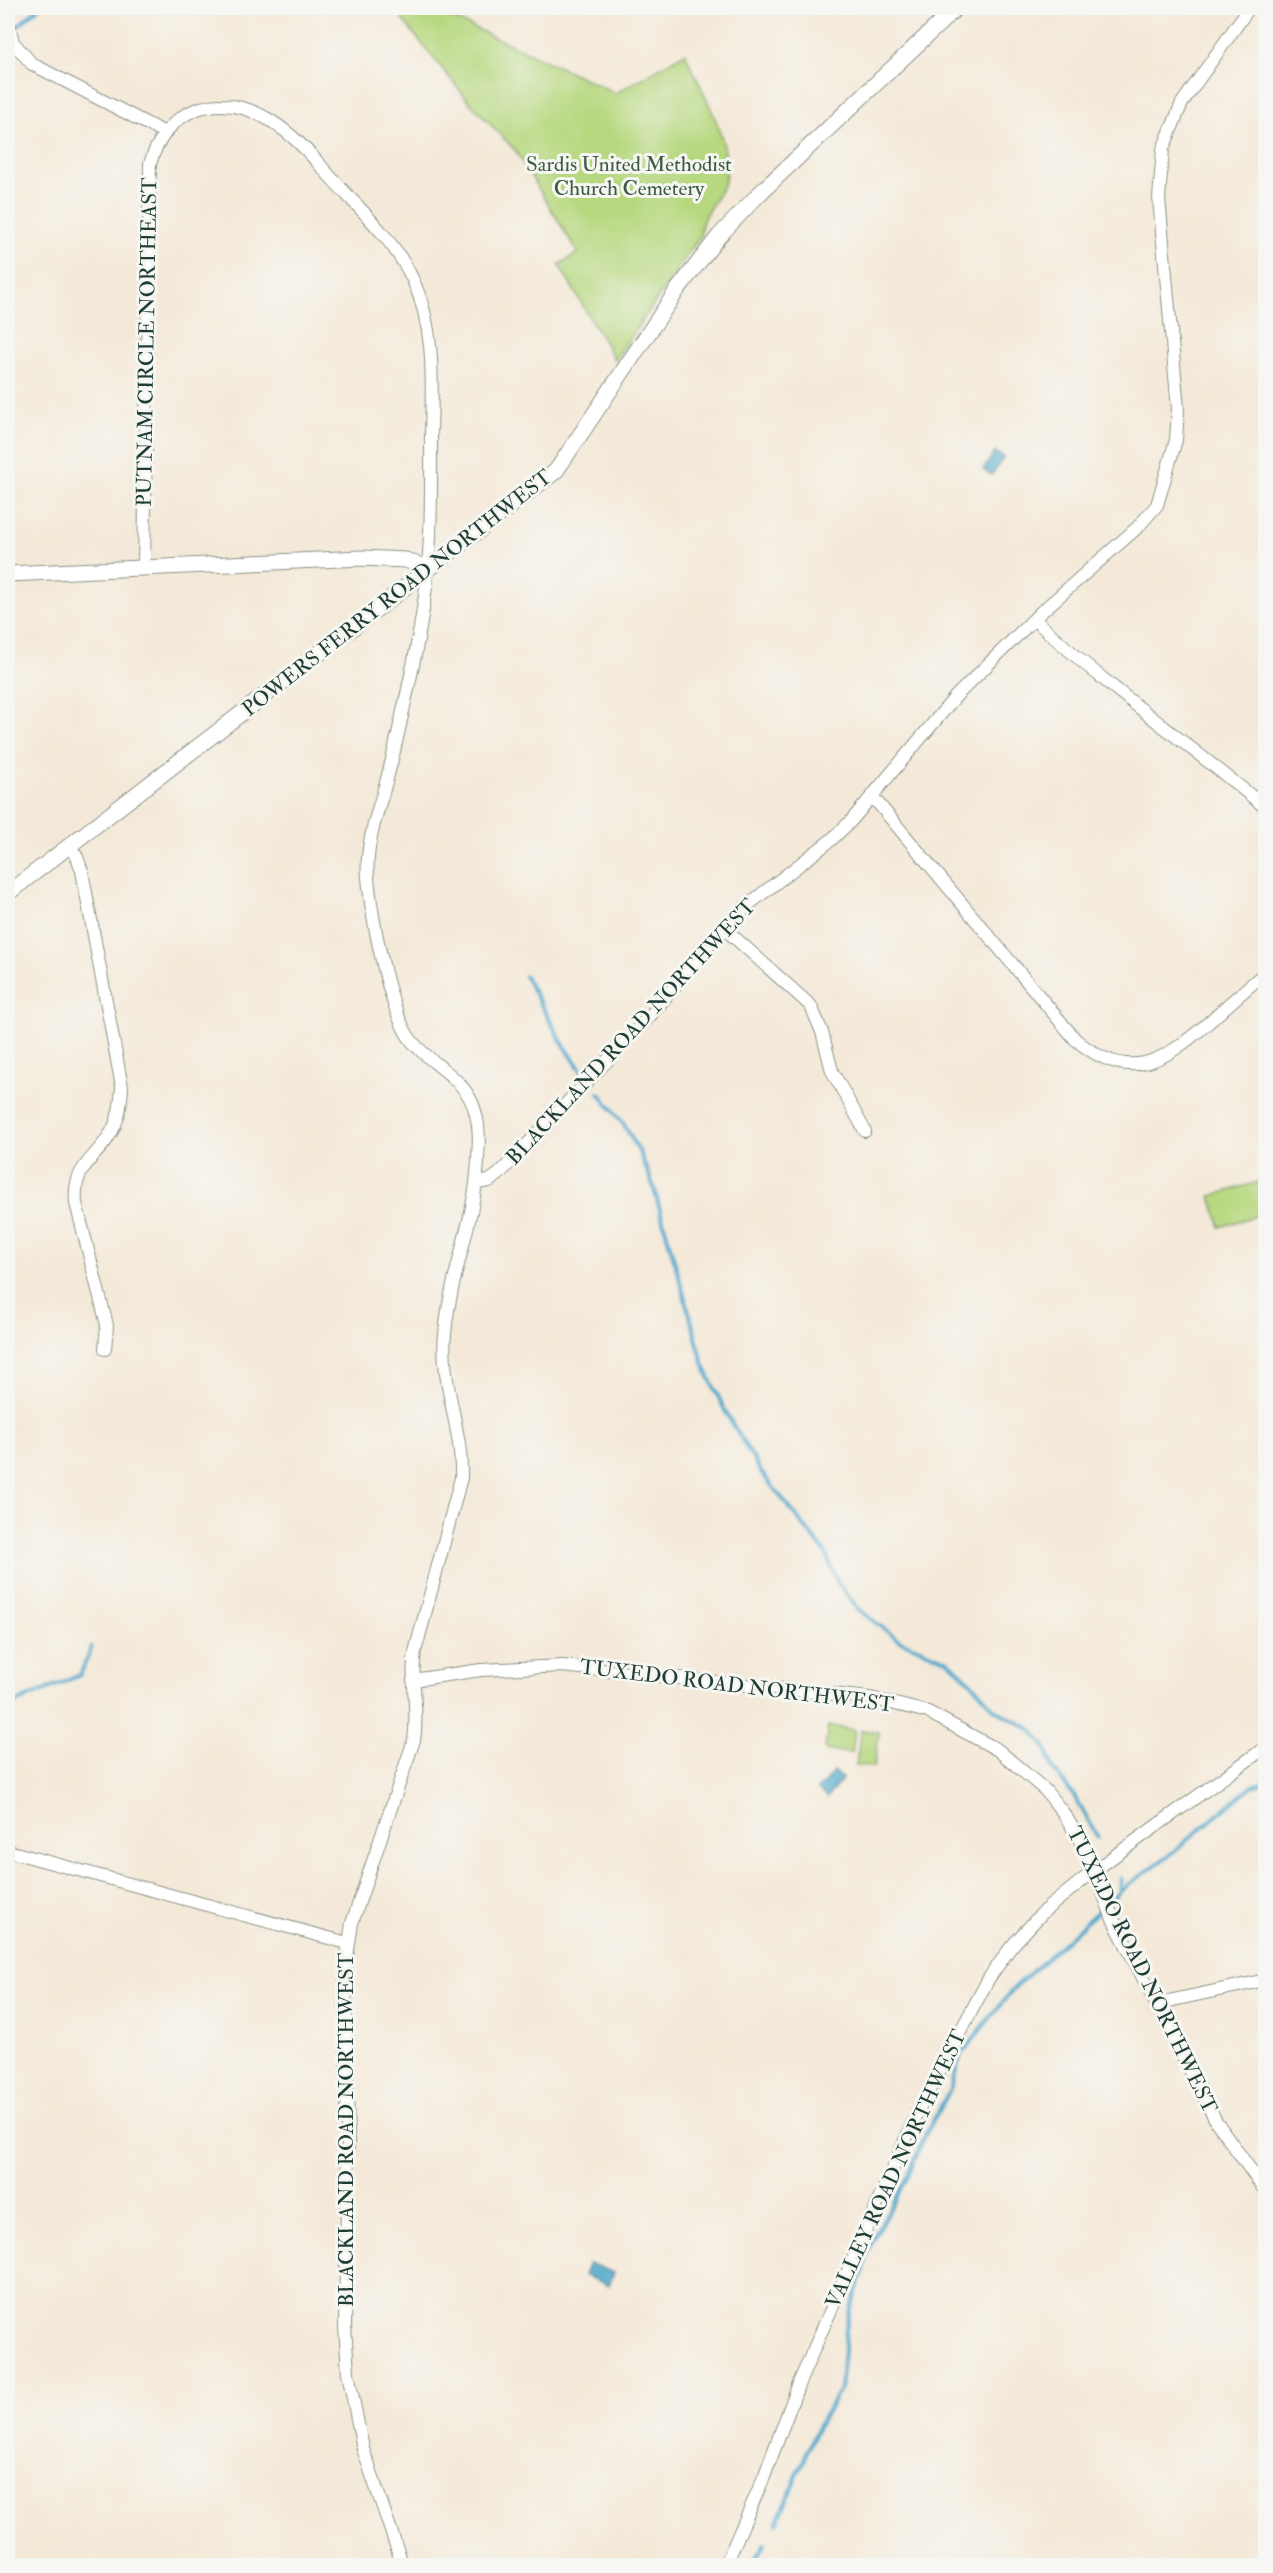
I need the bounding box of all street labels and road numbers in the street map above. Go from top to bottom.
street label: PUTNAM CIRCLE NORTHEAST [131,177,163,507]
street label: POWERS FERRY ROAD NORTHWEST [237,463,558,722]
street label: BLACKLAND ROAD NORTHWEST [500,893,762,1171]
street label: TUXEDO ROAD NORTHWEST [579,1653,896,1719]
street label: TUXEDO ROAD NORTHWEST [1061,1822,1224,2118]
street label: BLACKLAND ROAD NORTHWEST [333,1952,360,2307]
street label: VALLEY ROAD NORTHWEST [819,2025,973,2313]

